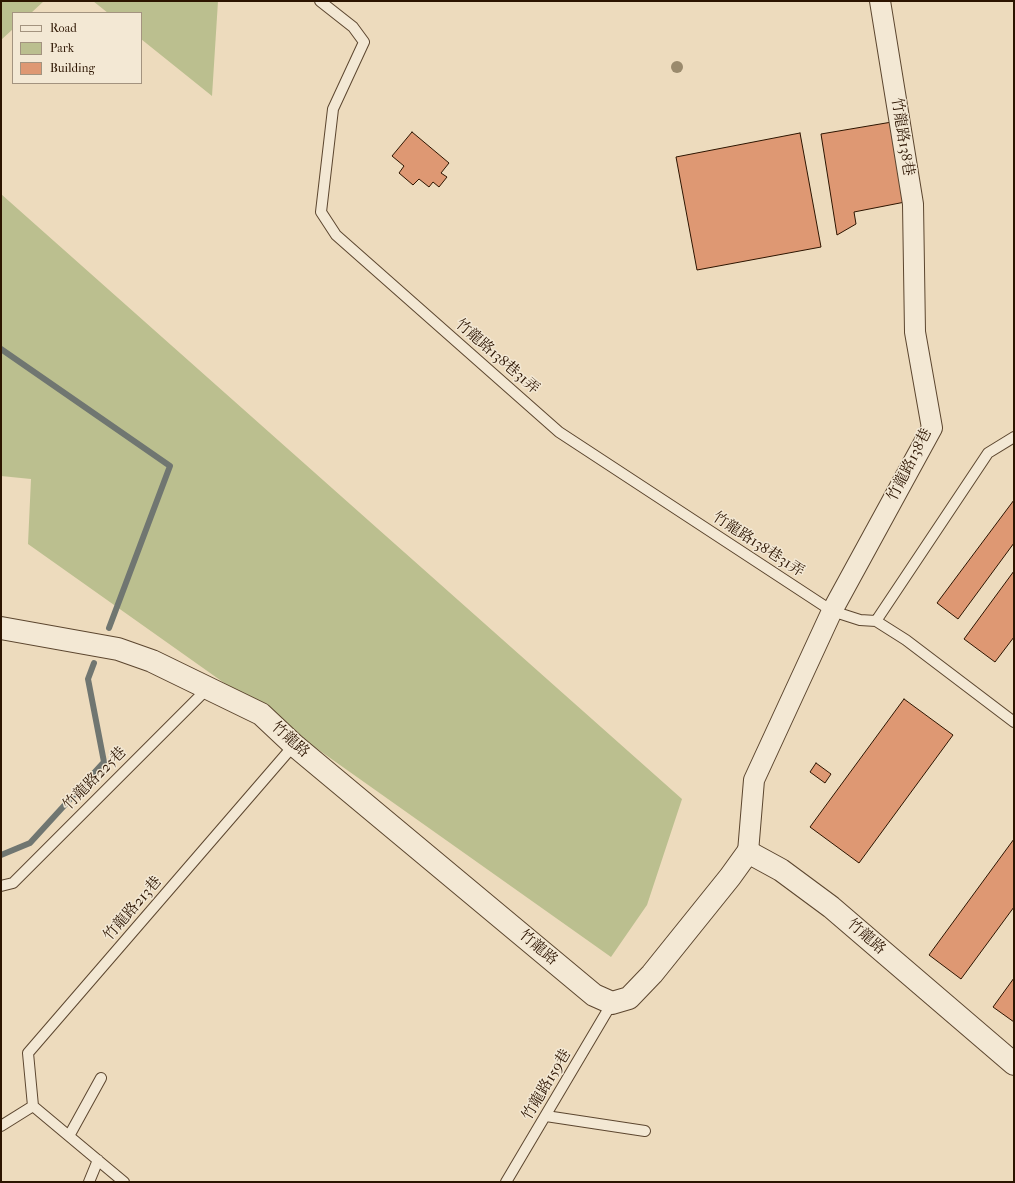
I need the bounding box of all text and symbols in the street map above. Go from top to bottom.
legend [12,12,142,84]
text: Road [50,21,77,35]
text: Park [50,41,74,55]
text: Building [50,61,95,75]
street label: 竹龍路138巷 [887,97,917,177]
street label: 竹龍路138巷31弄 [451,316,543,398]
street label: 竹龍路138巷 [884,426,936,504]
street label: 竹龍路138巷31弄 [709,509,807,581]
street label: 竹龍路 [267,718,313,762]
street label: 竹龍路225巷 [60,744,130,814]
street label: 竹龍路213巷 [100,873,166,945]
street label: 竹龍路 [843,915,889,959]
street label: 竹龍路 [515,927,561,969]
street label: 竹龍路159巷 [519,1046,575,1124]

